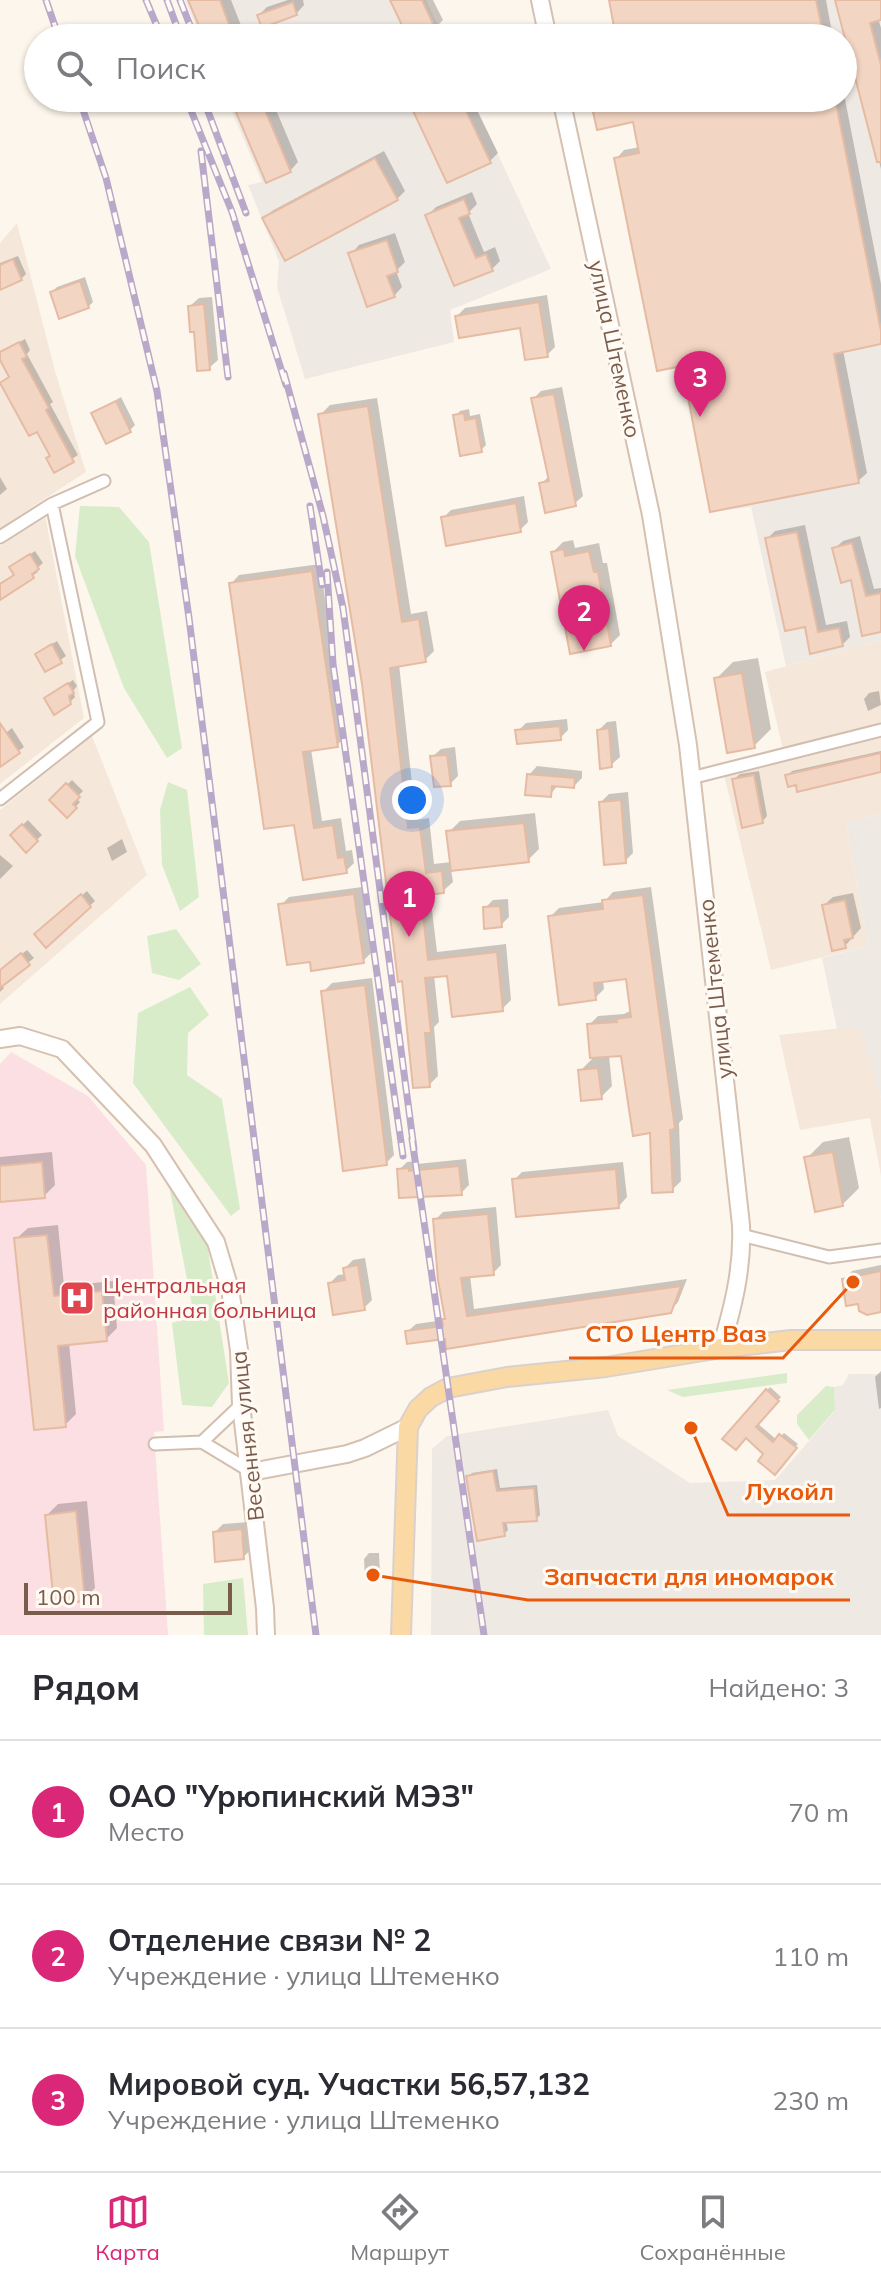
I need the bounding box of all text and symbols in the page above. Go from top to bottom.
search box [24,24,857,112]
icon: search [52,46,96,90]
text: Поиск [116,49,206,87]
street label: улица Штеменко [583,258,647,440]
pin: 3 [674,351,726,417]
pin: 2 [558,585,610,651]
your location [392,780,432,820]
pin: 1 [383,871,435,937]
street label: улица Штеменко [692,898,738,1080]
place label: Центральная районная больница [103,1271,317,1324]
hospital icon: Центральная районная больница [58,1279,96,1317]
callout: СТО Центр Ваз [569,1310,783,1358]
text: СТО Центр Ваз [585,1318,767,1348]
street label: Весенняя улица [224,1350,270,1522]
callout: Лукойл [728,1467,850,1515]
text: Лукойл [744,1476,834,1506]
callout: Запчасти для иномарок [528,1552,850,1600]
text: Запчасти для иномарок [544,1561,834,1591]
scale bar [24,1579,232,1615]
text: 100 m [36,1583,101,1611]
text: Рядом [32,1666,140,1709]
text: Найдено: 3 [709,1671,849,1704]
text: ОАО "Урюпинский МЭЗ" [108,1777,474,1815]
text: 1 [50,1796,66,1829]
text: 70 m [788,1796,849,1829]
text: Место [108,1815,185,1848]
text: Отделение связи № 2 [108,1921,431,1959]
text: 2 [50,1940,66,1973]
text: 110 m [773,1940,849,1973]
text: Учреждение · улица Штеменко [108,1959,500,1992]
text: Мировой суд. Участки 56,57,132 [108,2065,590,2103]
text: 3 [50,2084,66,2117]
text: 230 m [773,2084,849,2117]
text: Учреждение · улица Штеменко [108,2103,500,2136]
tab: Карта [95,2190,160,2266]
tab: Маршрут [350,2190,449,2266]
tab: Сохранённые [639,2190,786,2266]

